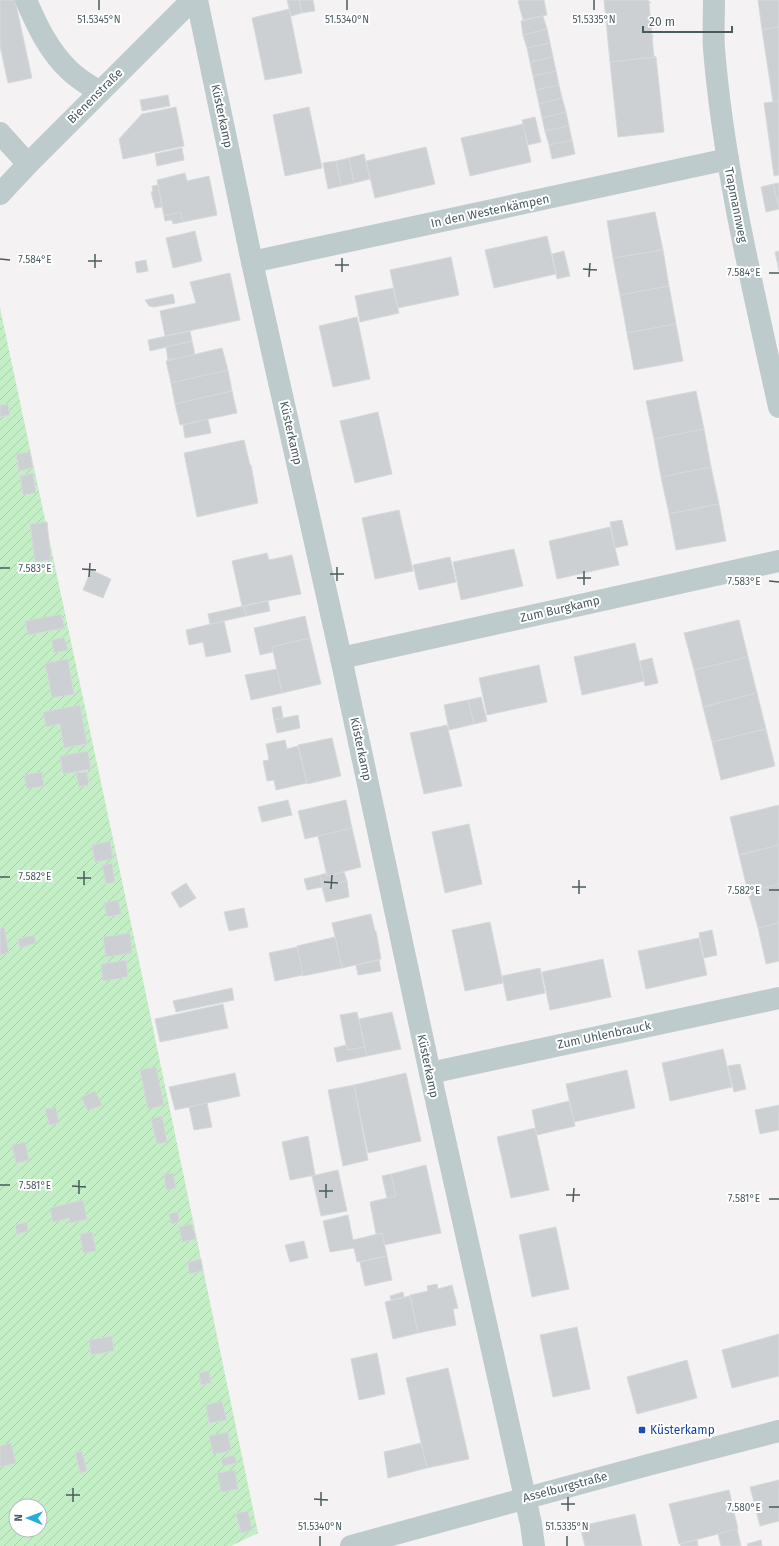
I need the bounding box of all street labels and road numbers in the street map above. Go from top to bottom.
street label: Bienenstraße [65,66,125,126]
street label: Küsterkamp [208,83,236,149]
street label: Trapmannweg [722,166,750,244]
street label: In den Westenkämpen [429,192,551,230]
street label: Küsterkamp [277,400,305,466]
street label: Zum Burgkamp [519,593,601,625]
street label: Küsterkamp [347,716,375,782]
street label: Zum Uhlenbrauck [556,1018,653,1052]
street label: Küsterkamp [414,1033,442,1099]
street label: Asselburgstraße [521,1469,609,1505]

